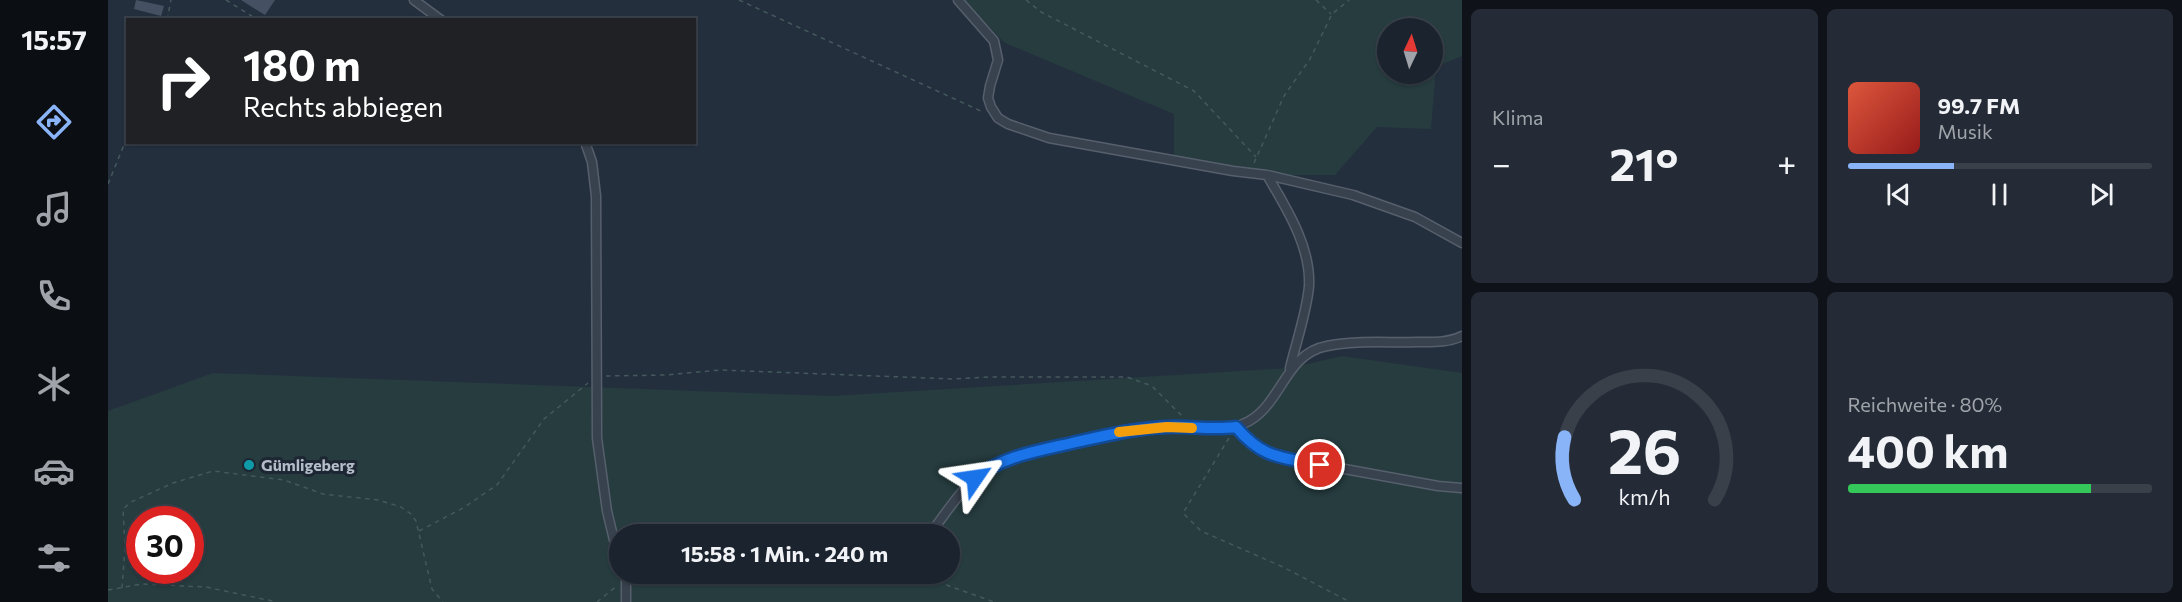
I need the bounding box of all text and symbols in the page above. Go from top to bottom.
north arrow [1377,18,1443,84]
map controls [1377,18,1443,84]
text: 15:57 [21,23,87,56]
text: 180 m [243,38,361,90]
icon: right [144,42,222,120]
text: Rechts abbiegen [243,90,443,123]
text: 99.7 FM [1938,92,2020,119]
icon: directions [33,101,75,143]
text: Klima [1492,105,1544,129]
text: Musik [1938,119,1993,143]
text: 21° [1609,135,1678,190]
text: − [1492,142,1511,183]
text: + [1777,142,1797,183]
icon: previous [1882,178,1915,211]
icon: pause [1983,178,2016,211]
icon: next [2085,178,2118,211]
icon: music [33,188,75,230]
icon: phone [33,275,75,317]
icon: climate [33,363,75,405]
text: Reichweite · 80% [1848,392,2002,416]
text: 26 [1607,411,1681,487]
text: 400 km [1848,422,2009,477]
pin [1294,439,1345,490]
position arrow [943,446,1007,510]
icon: arrive [1303,448,1336,481]
icon: car [33,450,75,492]
place label: Gümligeberg [261,455,355,474]
marker: Gümligeberg [242,458,256,472]
text: km/h [1618,483,1670,509]
speed limit sign: 30 [126,506,204,584]
icon: filters [33,537,75,579]
text: 15:58 · 1 Min. · 240 m [681,540,888,567]

